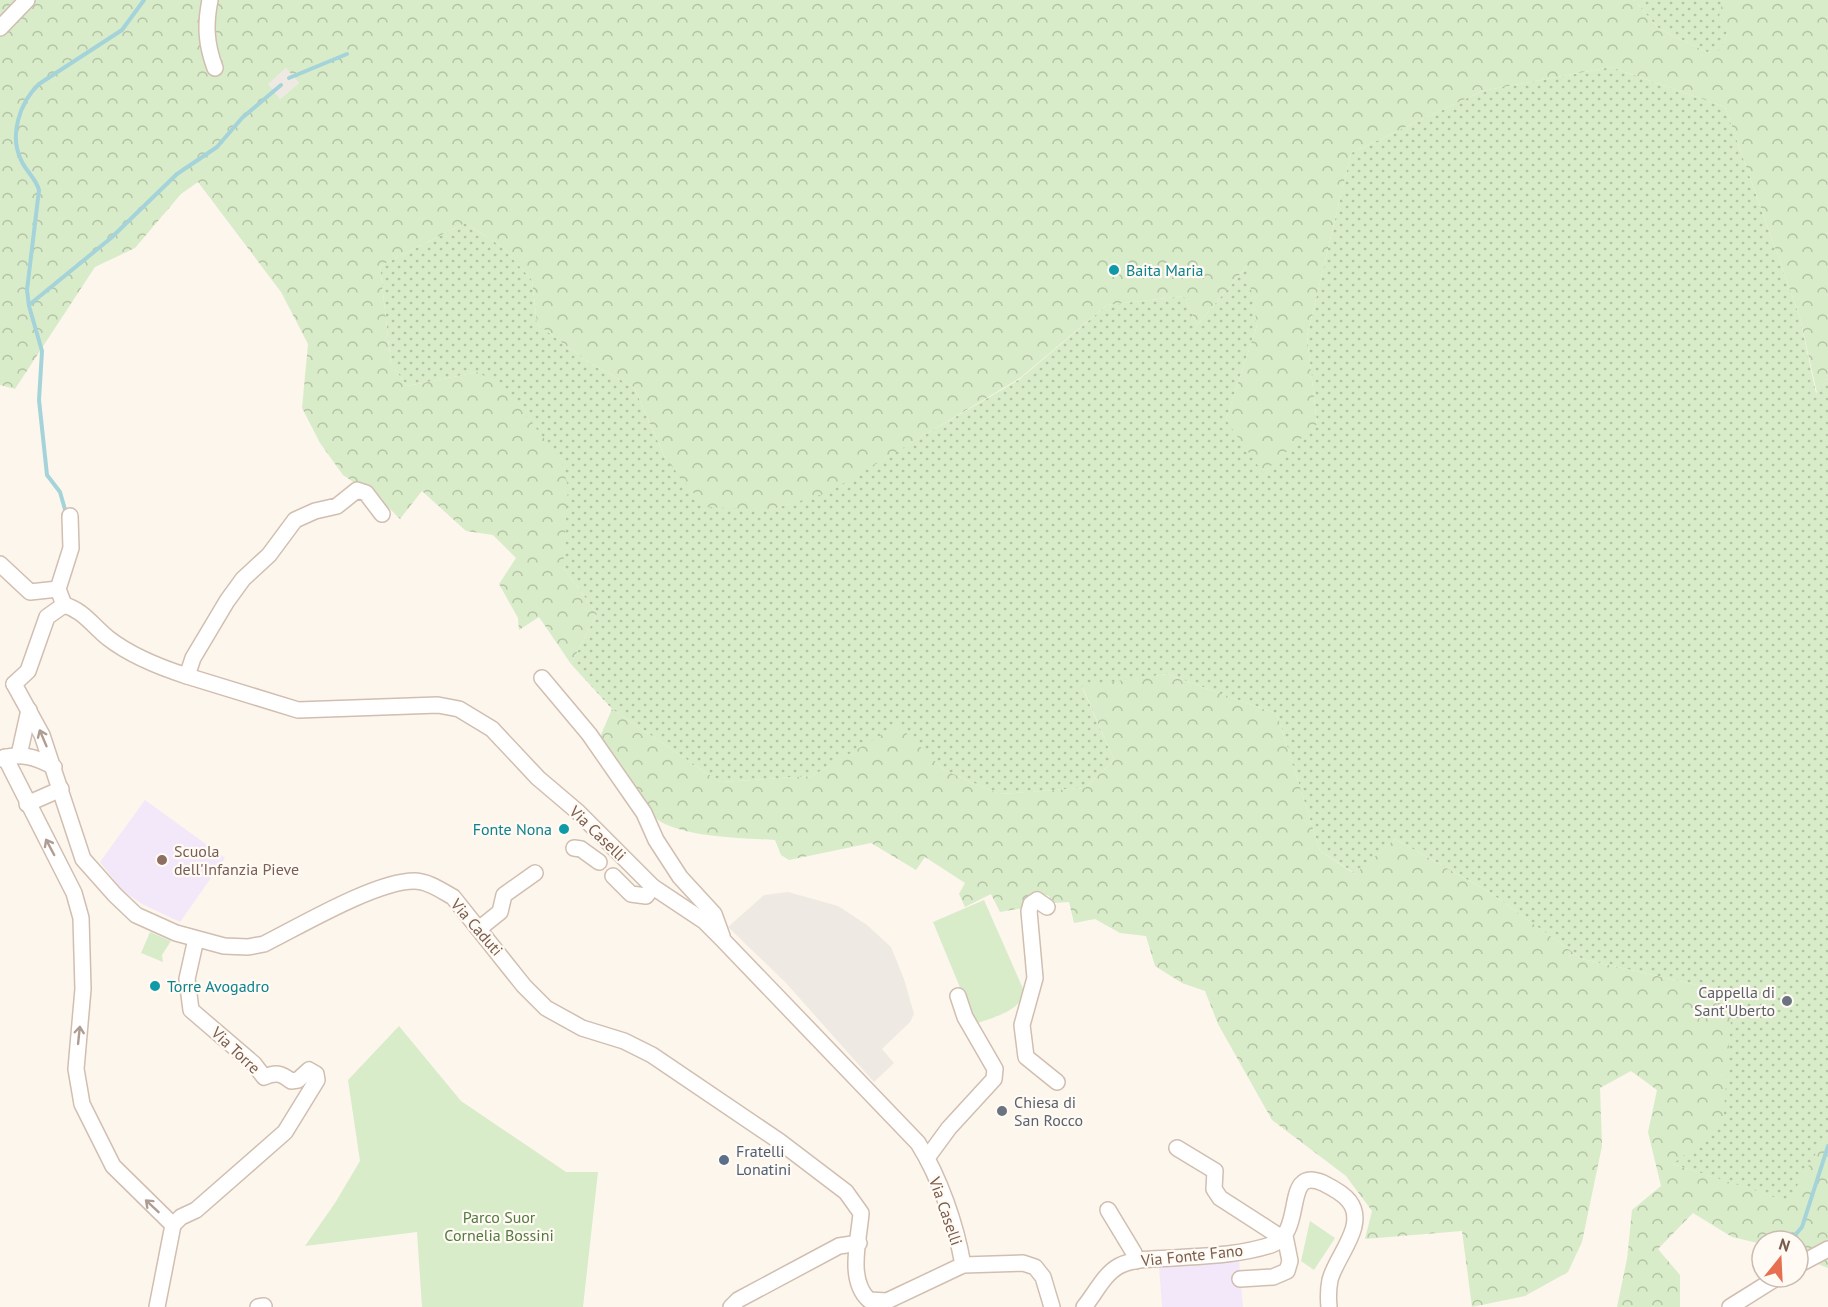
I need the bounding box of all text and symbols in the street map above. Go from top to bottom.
place label: Baita Maria [1126,260,1203,280]
marker: Baita Maria [1107,263,1121,277]
one-way arrow [37,729,48,748]
street label: Via Caselli [565,800,630,865]
place label: Fonte Nona [473,819,552,839]
marker: Fonte Nona [557,822,571,836]
one-way arrow [43,839,55,857]
place label: Scuola dell'Infanzia Pieve [174,841,299,879]
marker: Scuola dell'Infanzia Pieve [155,853,169,867]
street label: Via Caduti [446,894,507,960]
place label: Torre Avogadro [167,976,269,996]
marker: Torre Avogadro [148,979,162,993]
place label: Cappella di Sant'Uberto [1694,982,1775,1020]
marker: Cappella di Sant'Uberto [1780,994,1794,1008]
street label: Via Torre [207,1022,265,1078]
one-way arrow [74,1025,85,1045]
place label: Chiesa di San Rocco [1014,1092,1083,1130]
marker: Chiesa di San Rocco [995,1104,1009,1118]
place label: Fratelli Lonatini [736,1141,791,1179]
marker: Fratelli Lonatini [717,1153,731,1167]
street label: Via Caselli [925,1173,967,1248]
one-way arrow [145,1199,160,1213]
park label: Parco Suor Cornelia Bossini [444,1207,554,1245]
north arrow [1750,1229,1810,1289]
text: N [1777,1234,1793,1256]
street label: Via Fonte Fano [1139,1240,1244,1270]

